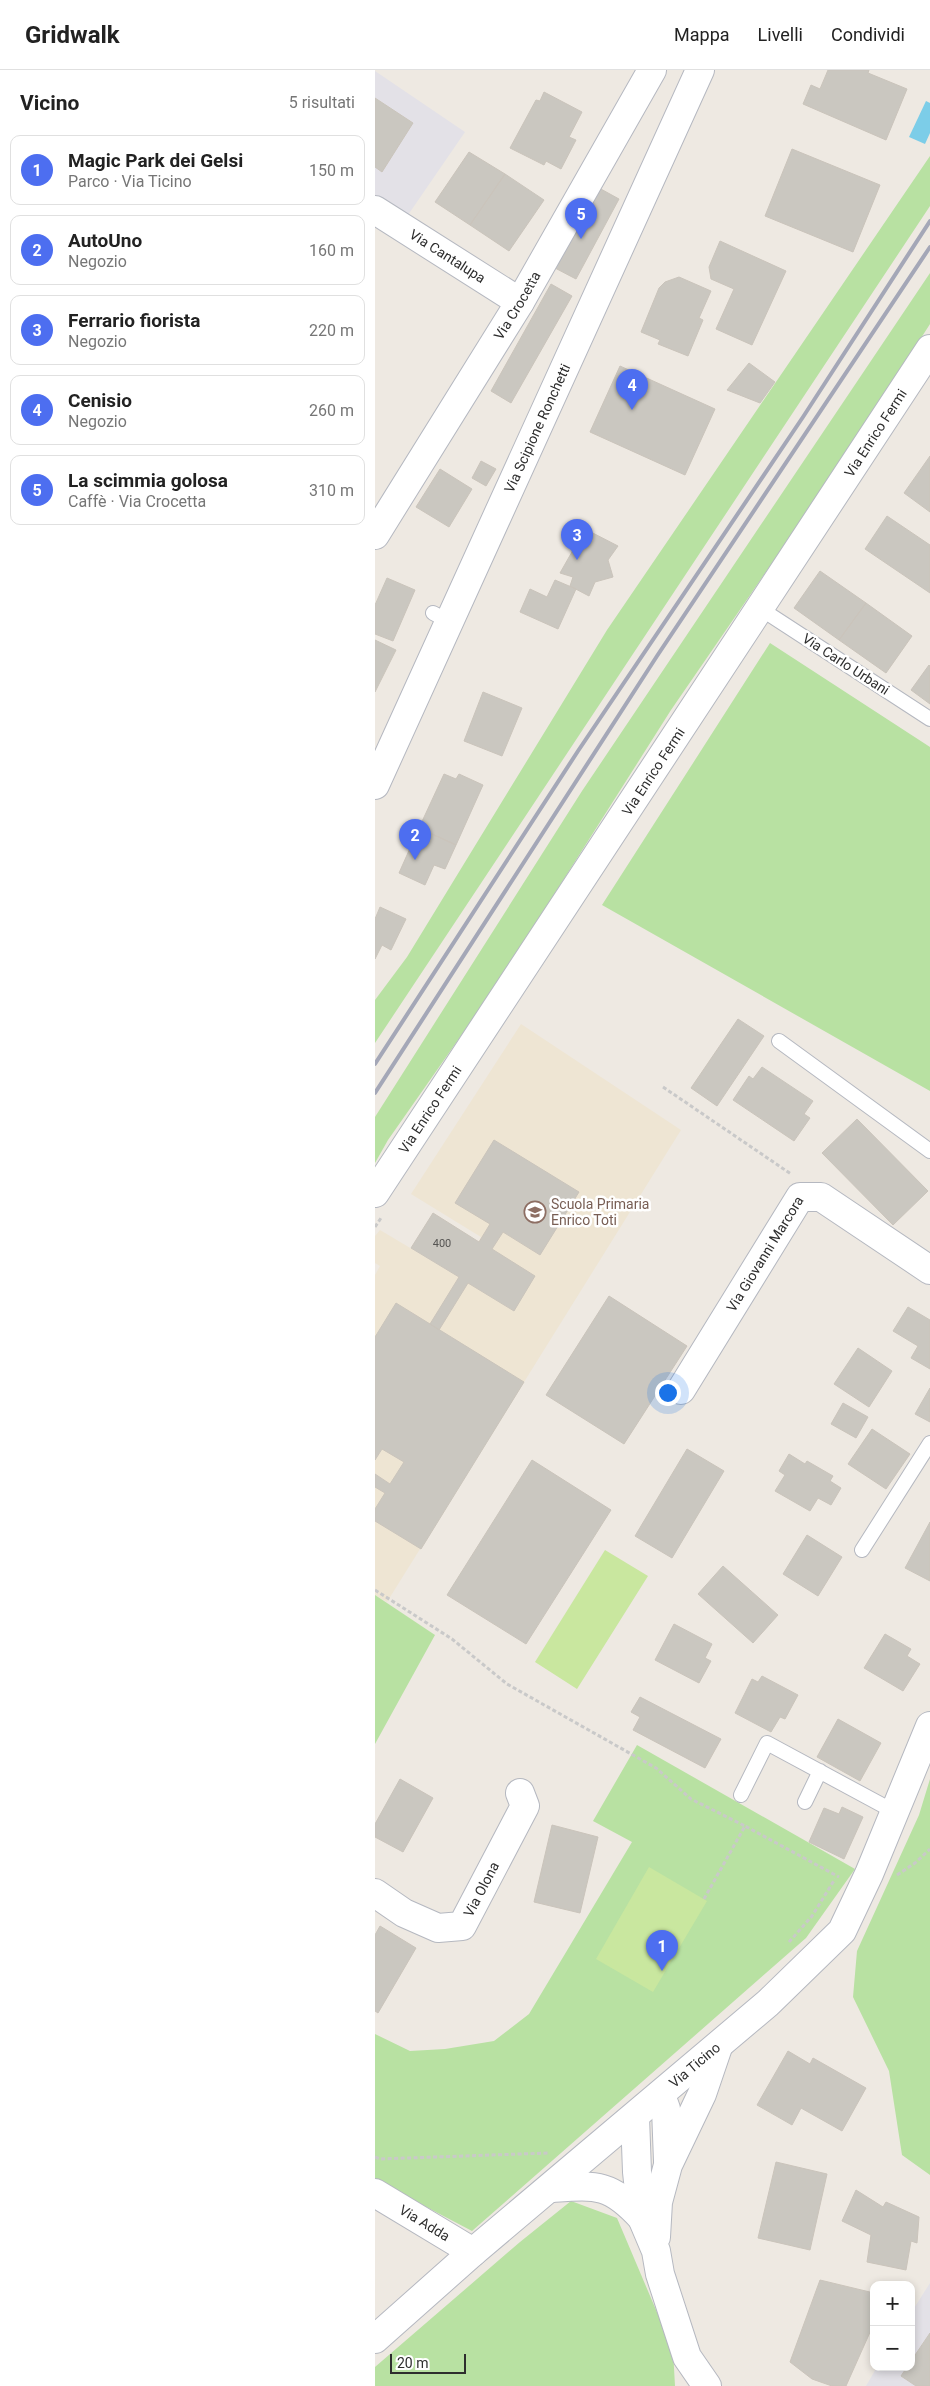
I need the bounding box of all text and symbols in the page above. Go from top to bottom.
text: Gridwalk [25,21,120,49]
text: Mappa [674,24,730,45]
text: Livelli [758,24,803,45]
text: Condividi [831,24,905,45]
text: Vicino [20,91,79,115]
text: 5 risultati [289,93,355,112]
text: Magic Park dei Gelsi [68,149,243,172]
text: 1 [32,161,42,180]
text: 150 m [309,161,354,180]
text: Parco · Via Ticino [68,172,192,191]
pin: 5 [565,198,597,239]
street label: Via Cantalupa [407,226,489,286]
text: AutoUno [68,229,142,252]
text: 2 [32,241,42,260]
text: 160 m [309,241,354,260]
text: Negozio [68,252,127,271]
street label: Via Crocetta [491,269,544,343]
text: Ferrario fiorista [68,309,200,332]
text: 3 [32,321,42,340]
text: 220 m [309,321,354,340]
text: Negozio [68,332,127,351]
street label: Via Scipione Ronchetti [501,361,573,495]
pin: 4 [616,369,648,410]
street label: Via Enrico Fermi [841,386,910,480]
text: Cenisio [68,389,132,412]
text: 4 [32,401,42,420]
text: 260 m [309,401,354,420]
text: Negozio [68,412,127,431]
text: La scimmia golosa [68,469,228,492]
text: 5 [32,481,42,500]
text: 310 m [309,481,354,500]
text: Caffè · Via Crocetta [68,492,206,511]
pin: 3 [561,519,593,560]
street label: Via Carlo Urbani [800,630,892,698]
street label: Via Enrico Fermi [619,725,688,818]
pin: 2 [399,819,431,860]
street label: Via Enrico Fermi [395,1063,465,1156]
street label: Via Giovanni Marcora [723,1193,807,1315]
place label: Scuola Primaria Enrico Toti [551,1196,649,1228]
school or university icon: Scuola Primaria Enrico Toti [523,1200,547,1224]
house number: 400 [433,1237,451,1250]
your location [655,1380,681,1406]
street label: Via Olona [460,1859,502,1919]
pin: 1 [646,1930,678,1971]
street label: Via Ticino [666,2039,723,2091]
street label: Via Adda [397,2202,453,2244]
map controls [870,2281,915,2371]
button: + [870,2281,915,2326]
button: − [870,2326,915,2371]
scale bar [390,2351,466,2374]
text: 20 m [397,2355,429,2371]

